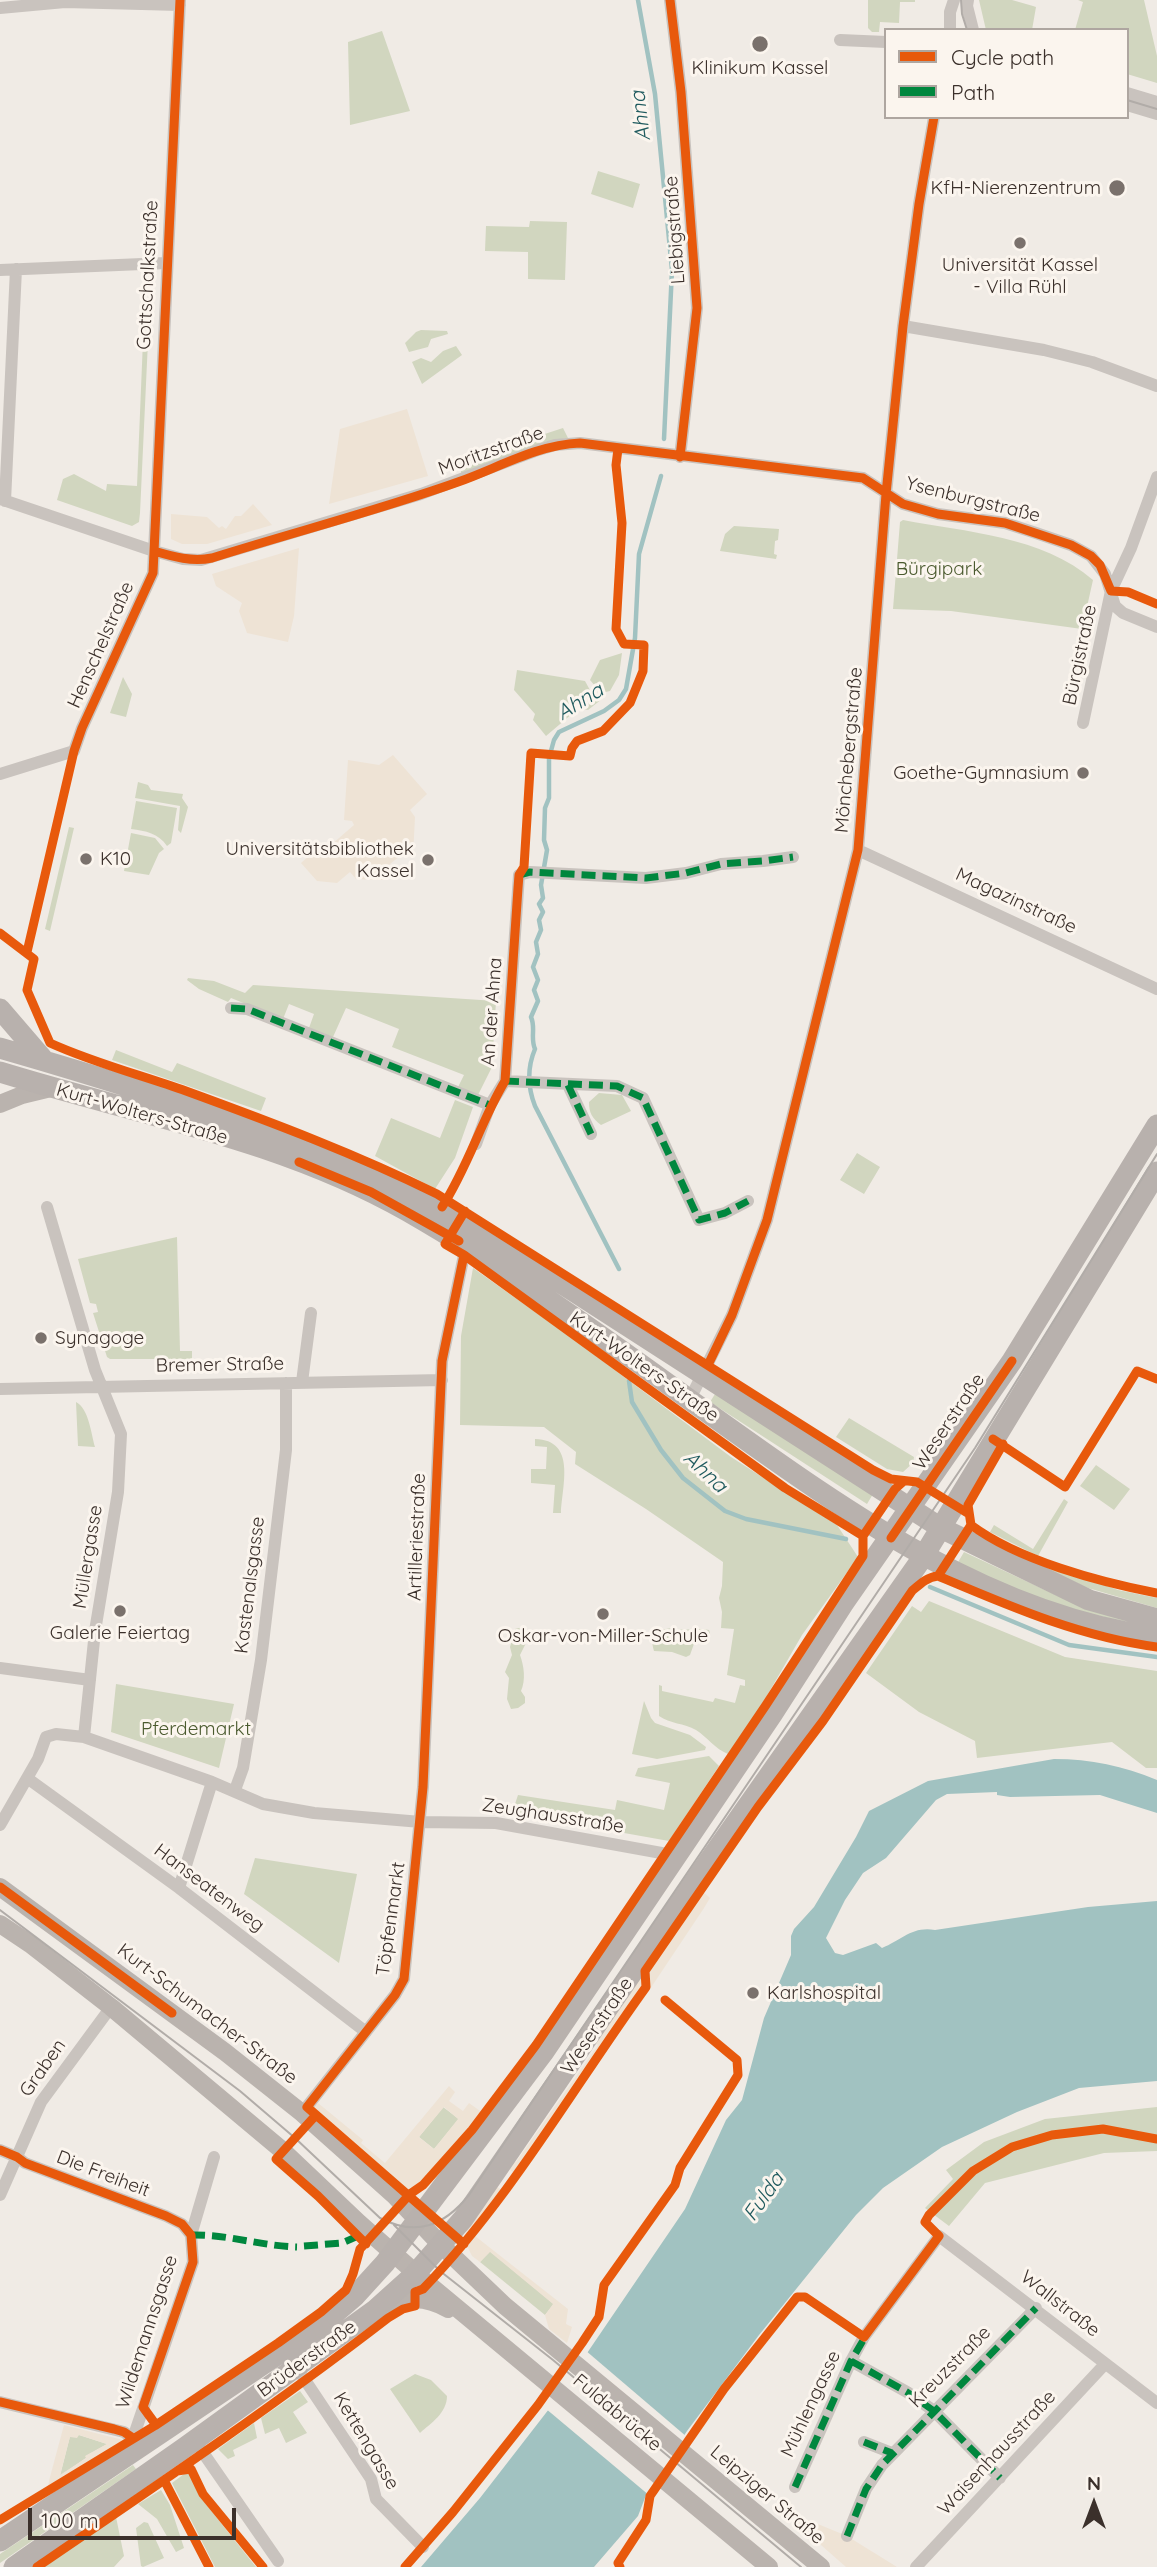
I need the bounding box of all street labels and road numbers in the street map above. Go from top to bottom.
street label: Liebigstraße [660,175,690,285]
street label: Gottschalkstraße [133,200,163,350]
street label: Moritzstraße [435,421,547,481]
street label: Ysenburgstraße [903,472,1043,528]
street label: Henschelstraße [63,578,139,712]
street label: Bürgistraße [1058,603,1102,707]
street label: Mönchebergstraße [830,666,868,834]
street label: Magazinstraße [952,863,1080,939]
street label: An der Ahna [477,957,507,1067]
street label: Kurt-Wolters-Straße [54,1079,230,1149]
street label: Kurt-Wolters-Straße [565,1307,723,1427]
street label: Bremer Straße [156,1352,284,1378]
street label: Weserstraße [908,1369,990,1475]
street label: Artilleriestraße [403,1473,431,1601]
street label: Müllergasse [69,1504,107,1610]
street label: Kastenalsgasse [230,1515,270,1655]
street label: Zeughausstraße [480,1794,626,1838]
street label: Hanseatenweg [149,1839,269,1937]
street label: Töpfenmarkt [372,1860,410,1978]
street label: Kurt-Schumacher-Straße [112,1939,302,2089]
street label: Weserstraße [556,1973,638,2079]
street label: Graben [15,2035,71,2101]
street label: Die Freiheit [53,2146,153,2202]
street label: Wildemannsgasse [111,2252,183,2412]
street label: Wallstraße [1016,2266,1104,2342]
street label: Brüderstraße [253,2316,361,2402]
street label: Kreuzstraße [904,2321,996,2413]
street label: Mühlengasse [776,2347,846,2461]
street label: Fuldabrücke [568,2369,666,2457]
street label: Waisenhausstraße [933,2386,1061,2520]
street label: Kettengasse [328,2388,404,2494]
street label: Leipziger Straße [705,2441,829,2549]

